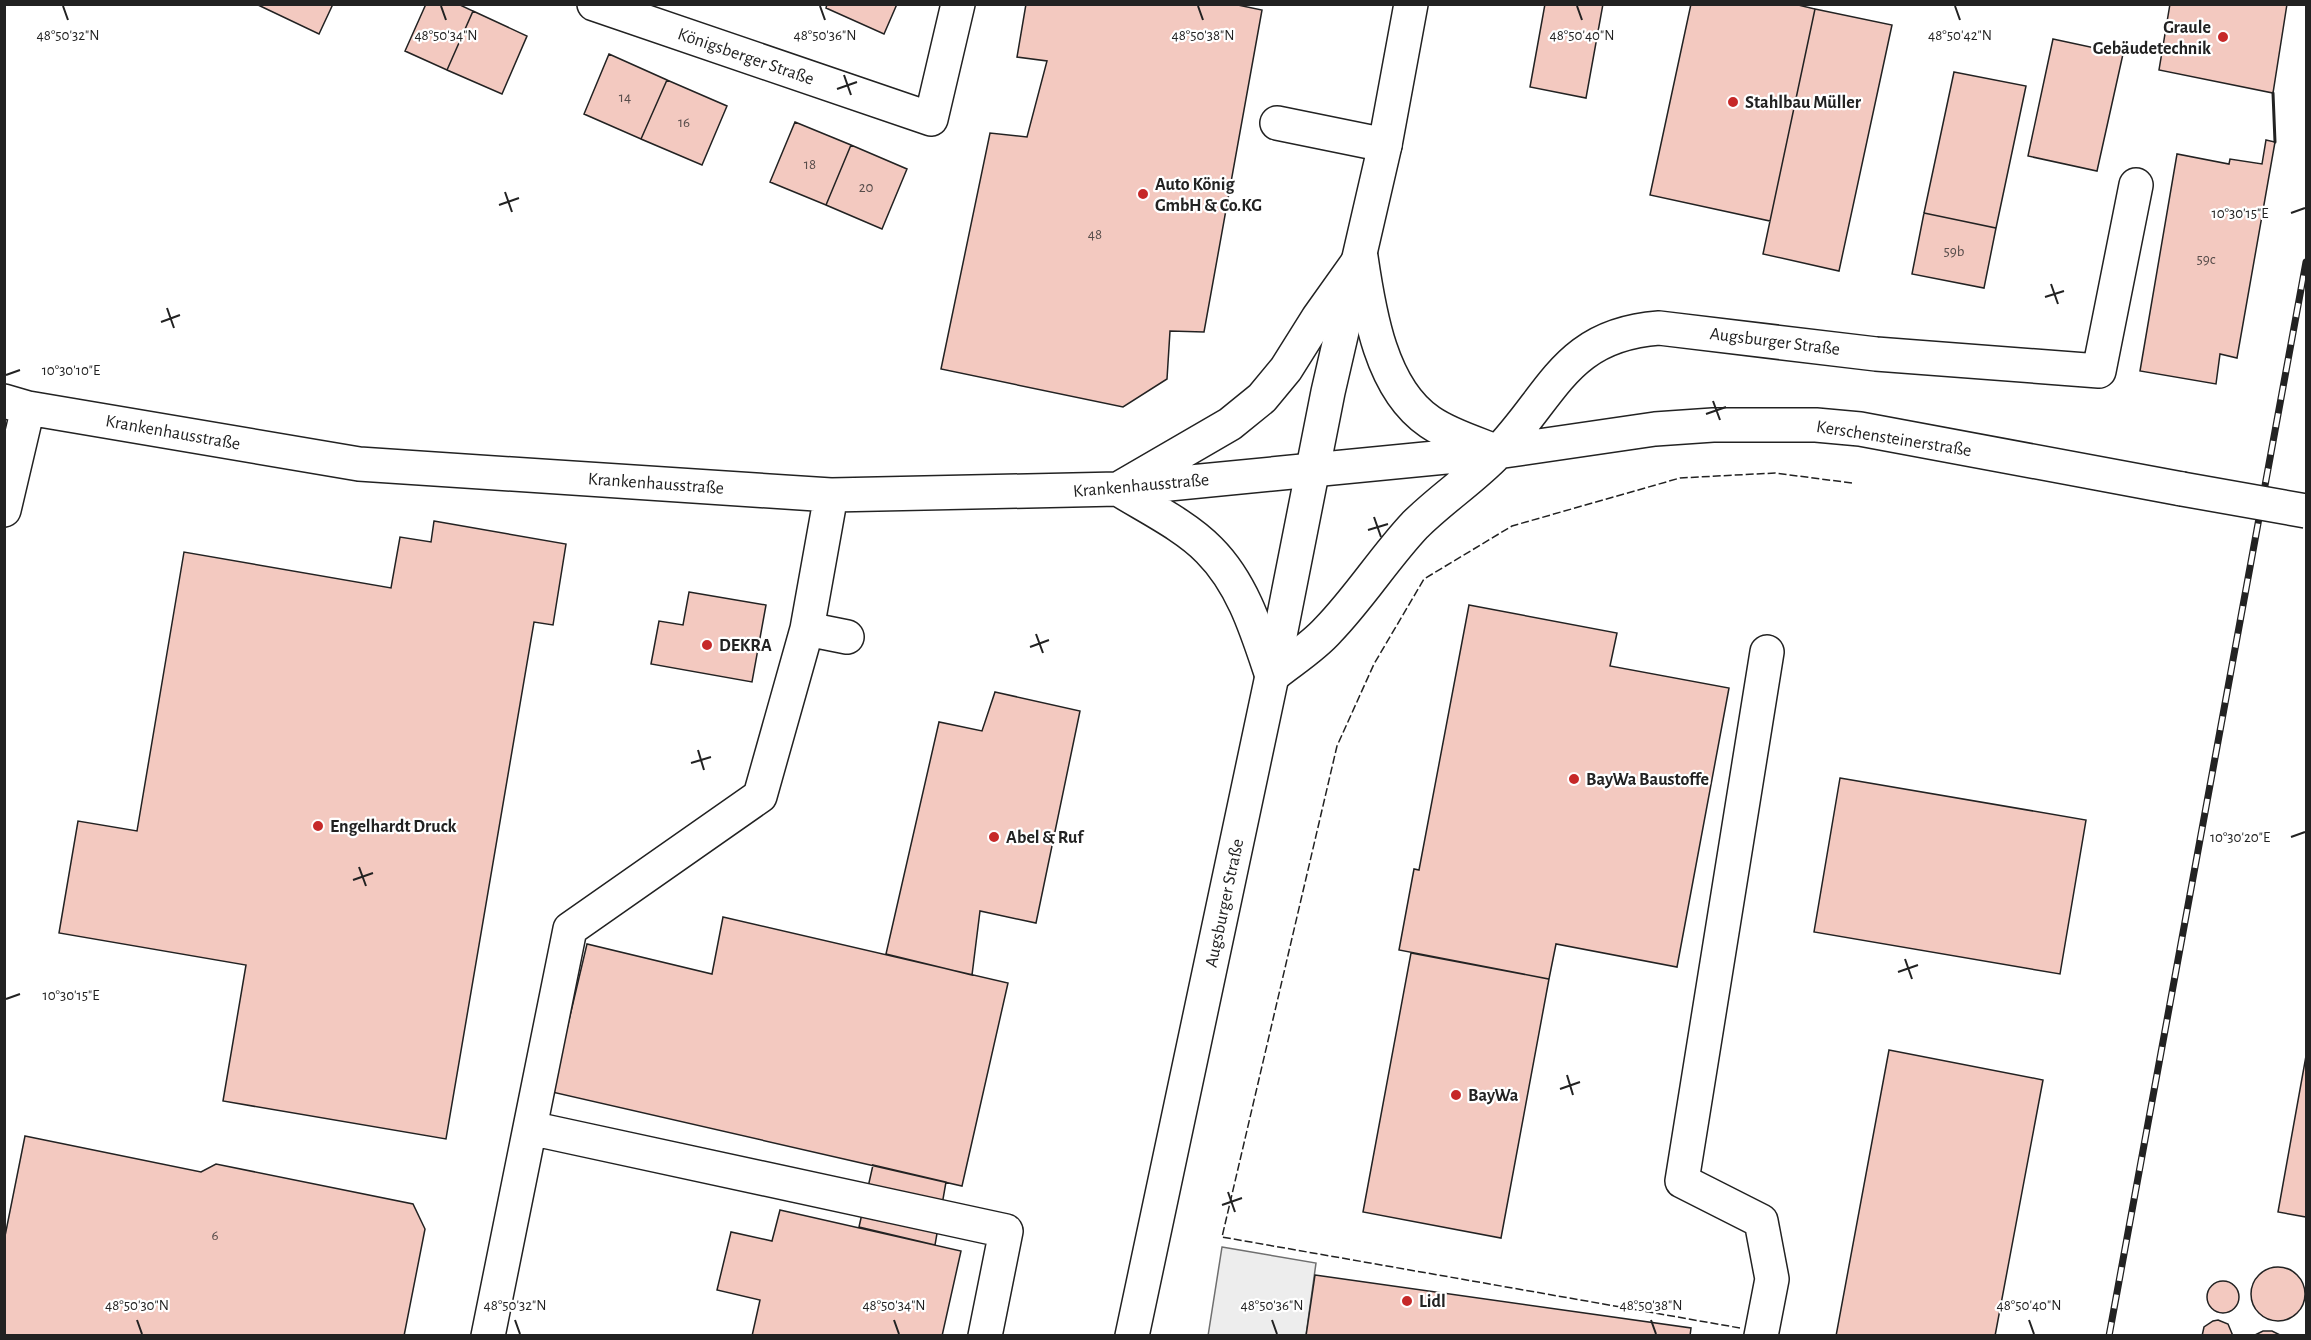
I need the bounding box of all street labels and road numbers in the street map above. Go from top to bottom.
street label: Königsberger Straße [675,25,816,89]
street label: Augsburger Straße [1709,325,1841,359]
street label: Krankenhausstraße [104,412,242,454]
street label: Kerschensteinerstraße [1815,418,1973,460]
street label: Krankenhausstraße [587,470,725,498]
street label: Krankenhausstraße [1072,471,1210,501]
street label: Augsburger Straße [1203,837,1247,969]

